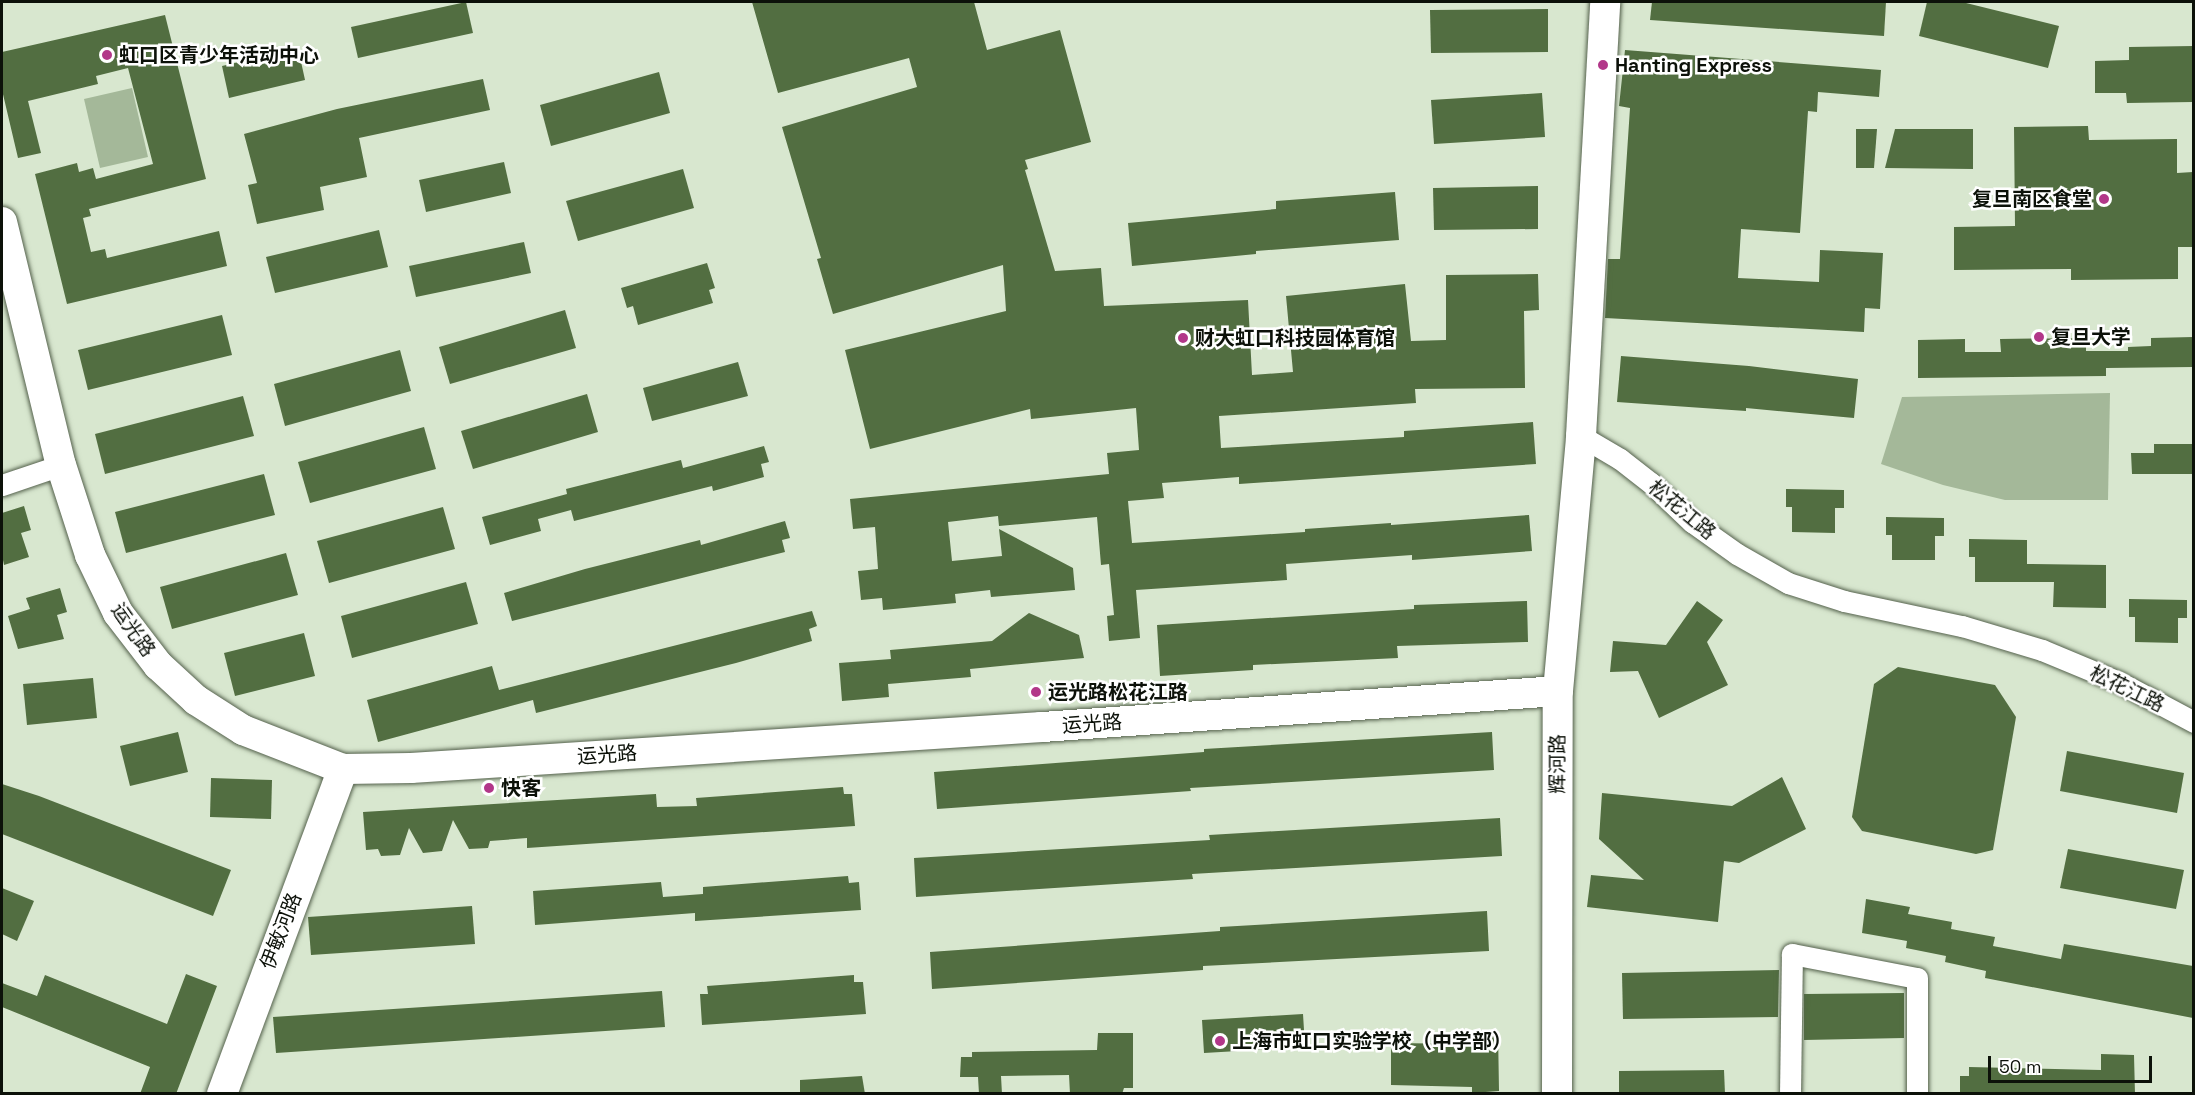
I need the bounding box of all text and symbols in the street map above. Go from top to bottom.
place label: 虹口区青少年活动中心 [119,43,319,67]
marker: 虹口区青少年活动中心 [100,48,114,62]
place label: Hanting Express [1615,53,1772,77]
marker: Hanting Express [1596,58,1610,72]
place label: 复旦南区食堂 [1972,187,2092,211]
marker: 复旦南区食堂 [2097,192,2111,206]
place label: 复旦大学 [2051,325,2131,349]
place label: 财大虹口科技园体育馆 [1195,326,1395,350]
marker: 复旦大学 [2032,330,2046,344]
marker: 财大虹口科技园体育馆 [1176,331,1190,345]
street label: 松花江路 [1644,475,1720,545]
street label: 运光路 [106,599,160,661]
street label: 松花江路 [2086,661,2168,717]
place label: 运光路松花江路 [1048,680,1188,704]
marker: 运光路松花江路 [1029,685,1043,699]
street label: 运光路 [1061,710,1123,738]
street label: 辉河路 [1546,734,1570,794]
street label: 运光路 [576,741,638,769]
place label: 快客 [501,776,541,800]
marker: 快客 [482,781,496,795]
street label: 伊敏河路 [255,889,307,973]
place label: 上海市虹口实验学校（中学部） [1232,1029,1512,1053]
marker: 上海市虹口实验学校（中学部） [1213,1034,1227,1048]
scale bar [1991,1044,2154,1082]
text: 50 m [1999,1055,2041,1078]

